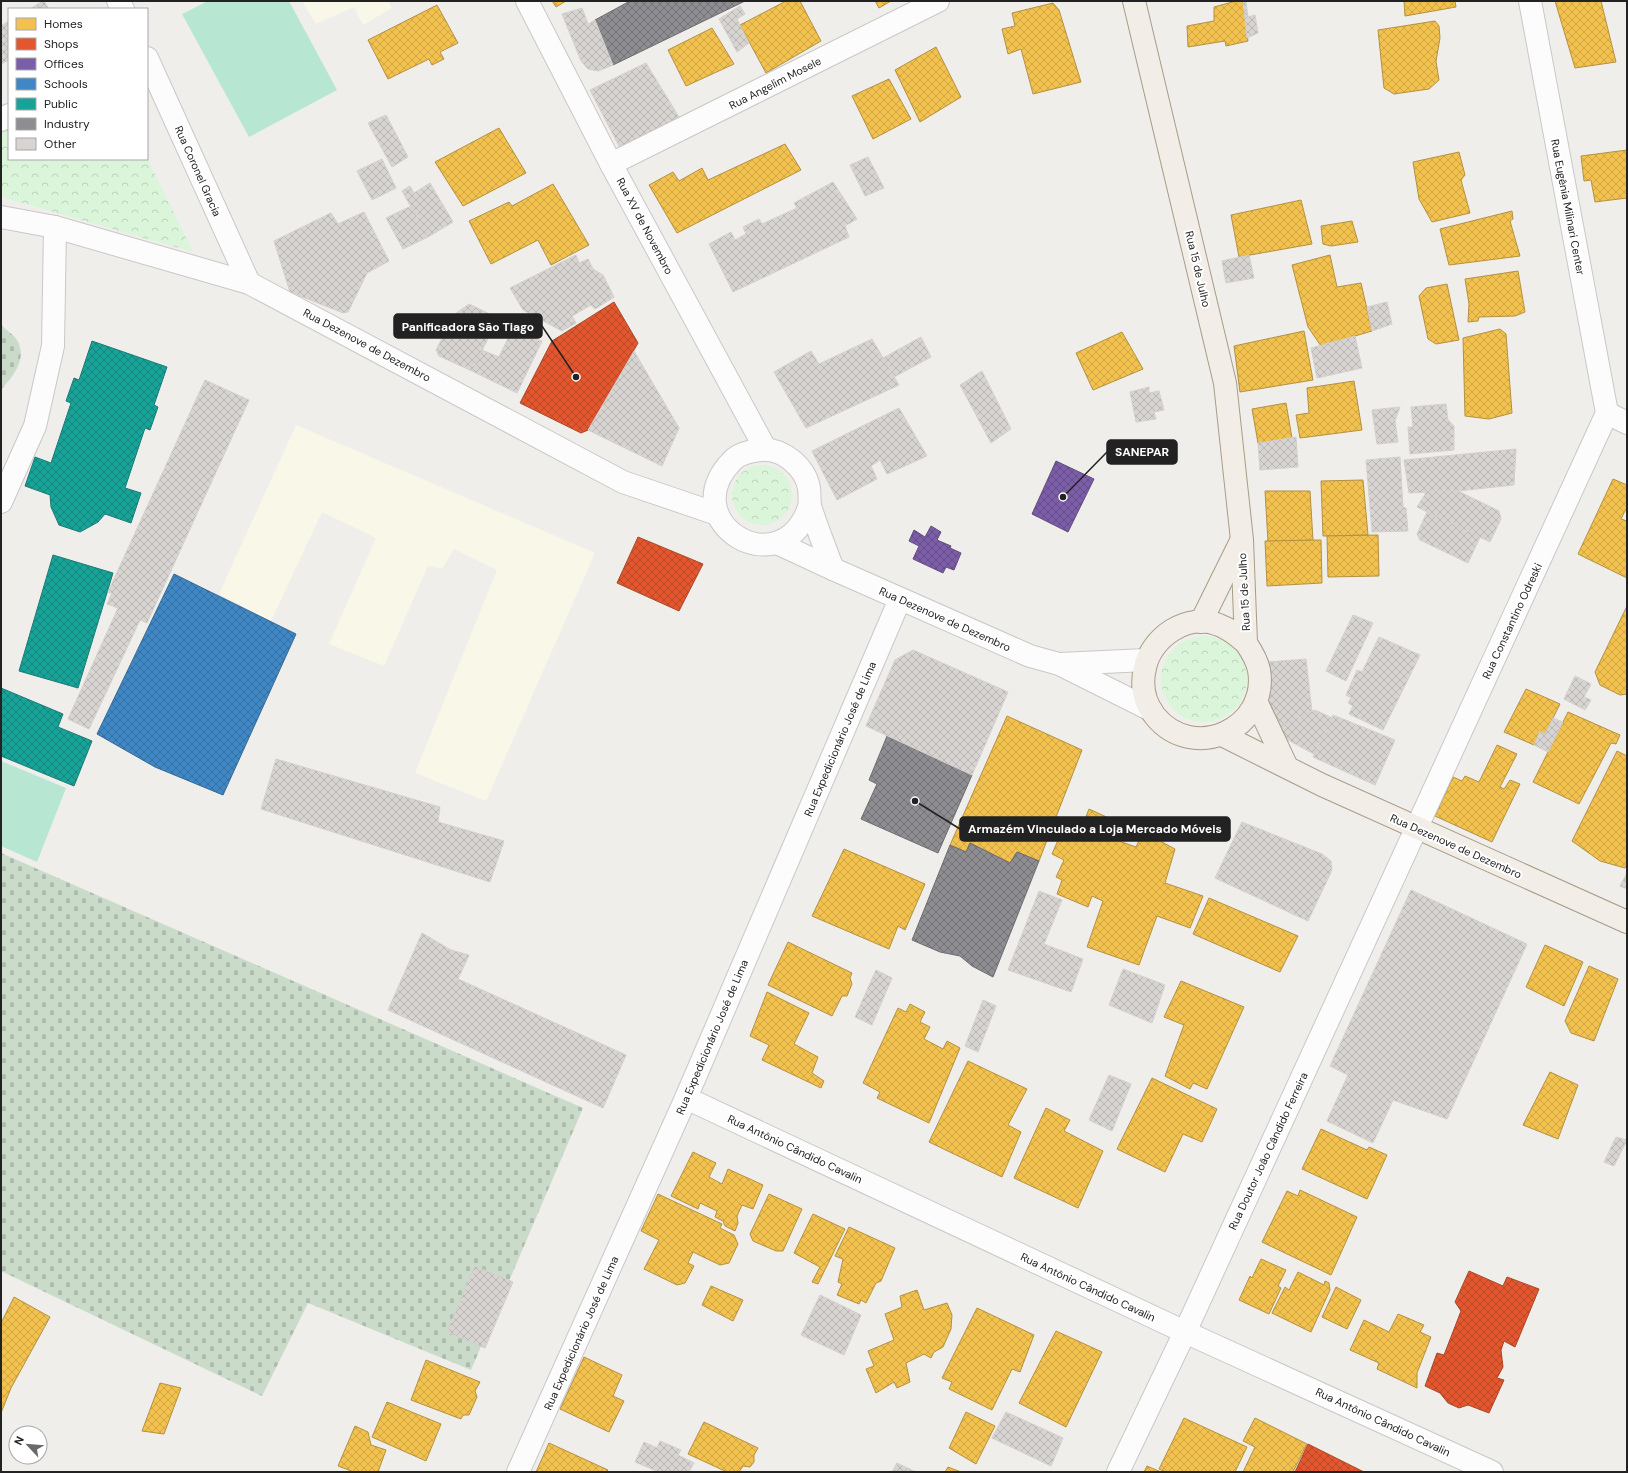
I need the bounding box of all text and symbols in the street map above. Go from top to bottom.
legend [8,8,148,160]
text: Homes [44,16,83,32]
text: Shops [44,36,79,52]
street label: Rua Angelim Mosele [727,54,823,112]
text: Offices [44,56,84,72]
text: Schools [44,76,88,92]
text: Public [44,96,78,112]
text: Industry [44,116,90,132]
street label: Rua Coronel Gracia [172,123,224,219]
text: Other [44,136,77,152]
street label: Rua Eugênia Milinari Center [1548,138,1588,276]
street label: Rua XV de Novembro [614,175,676,277]
street label: Rua 15 de Julho [1182,229,1214,309]
street label: Rua Dezenove de Dezembro [301,305,433,385]
callout: Panificadora São Tiago [394,314,542,338]
text: Panificadora São Tiago [402,319,534,335]
callout: SANEPAR [1107,440,1177,464]
text: SANEPAR [1115,444,1169,460]
street label: Rua 15 de Julho [1235,553,1253,631]
street label: Rua Constantino Odreski [1479,561,1545,681]
street label: Rua Dezenove de Dezembro [877,584,1013,654]
street label: Rua Expedicionário José de Lima [801,659,879,819]
street label: Rua Dezenove de Dezembro [1388,811,1524,881]
callout: Armazém Vinculado a Loja Mercado Móveis [960,817,1230,841]
text: Armazém Vinculado a Loja Mercado Móveis [968,821,1222,837]
street label: Rua Expedicionário José de Lima [673,957,751,1117]
street label: Rua Doutor João Cândido Ferreira [1225,1070,1311,1232]
street label: Rua Antônio Cândido Cavalin [725,1112,865,1186]
street label: Rua Antônio Cândido Cavalin [1018,1250,1158,1324]
street label: Rua Expedicionário José de Lima [541,1254,621,1412]
street label: Rua Antônio Cândido Cavalin [1313,1385,1453,1459]
north arrow [8,1425,48,1465]
text: N [11,1434,27,1447]

